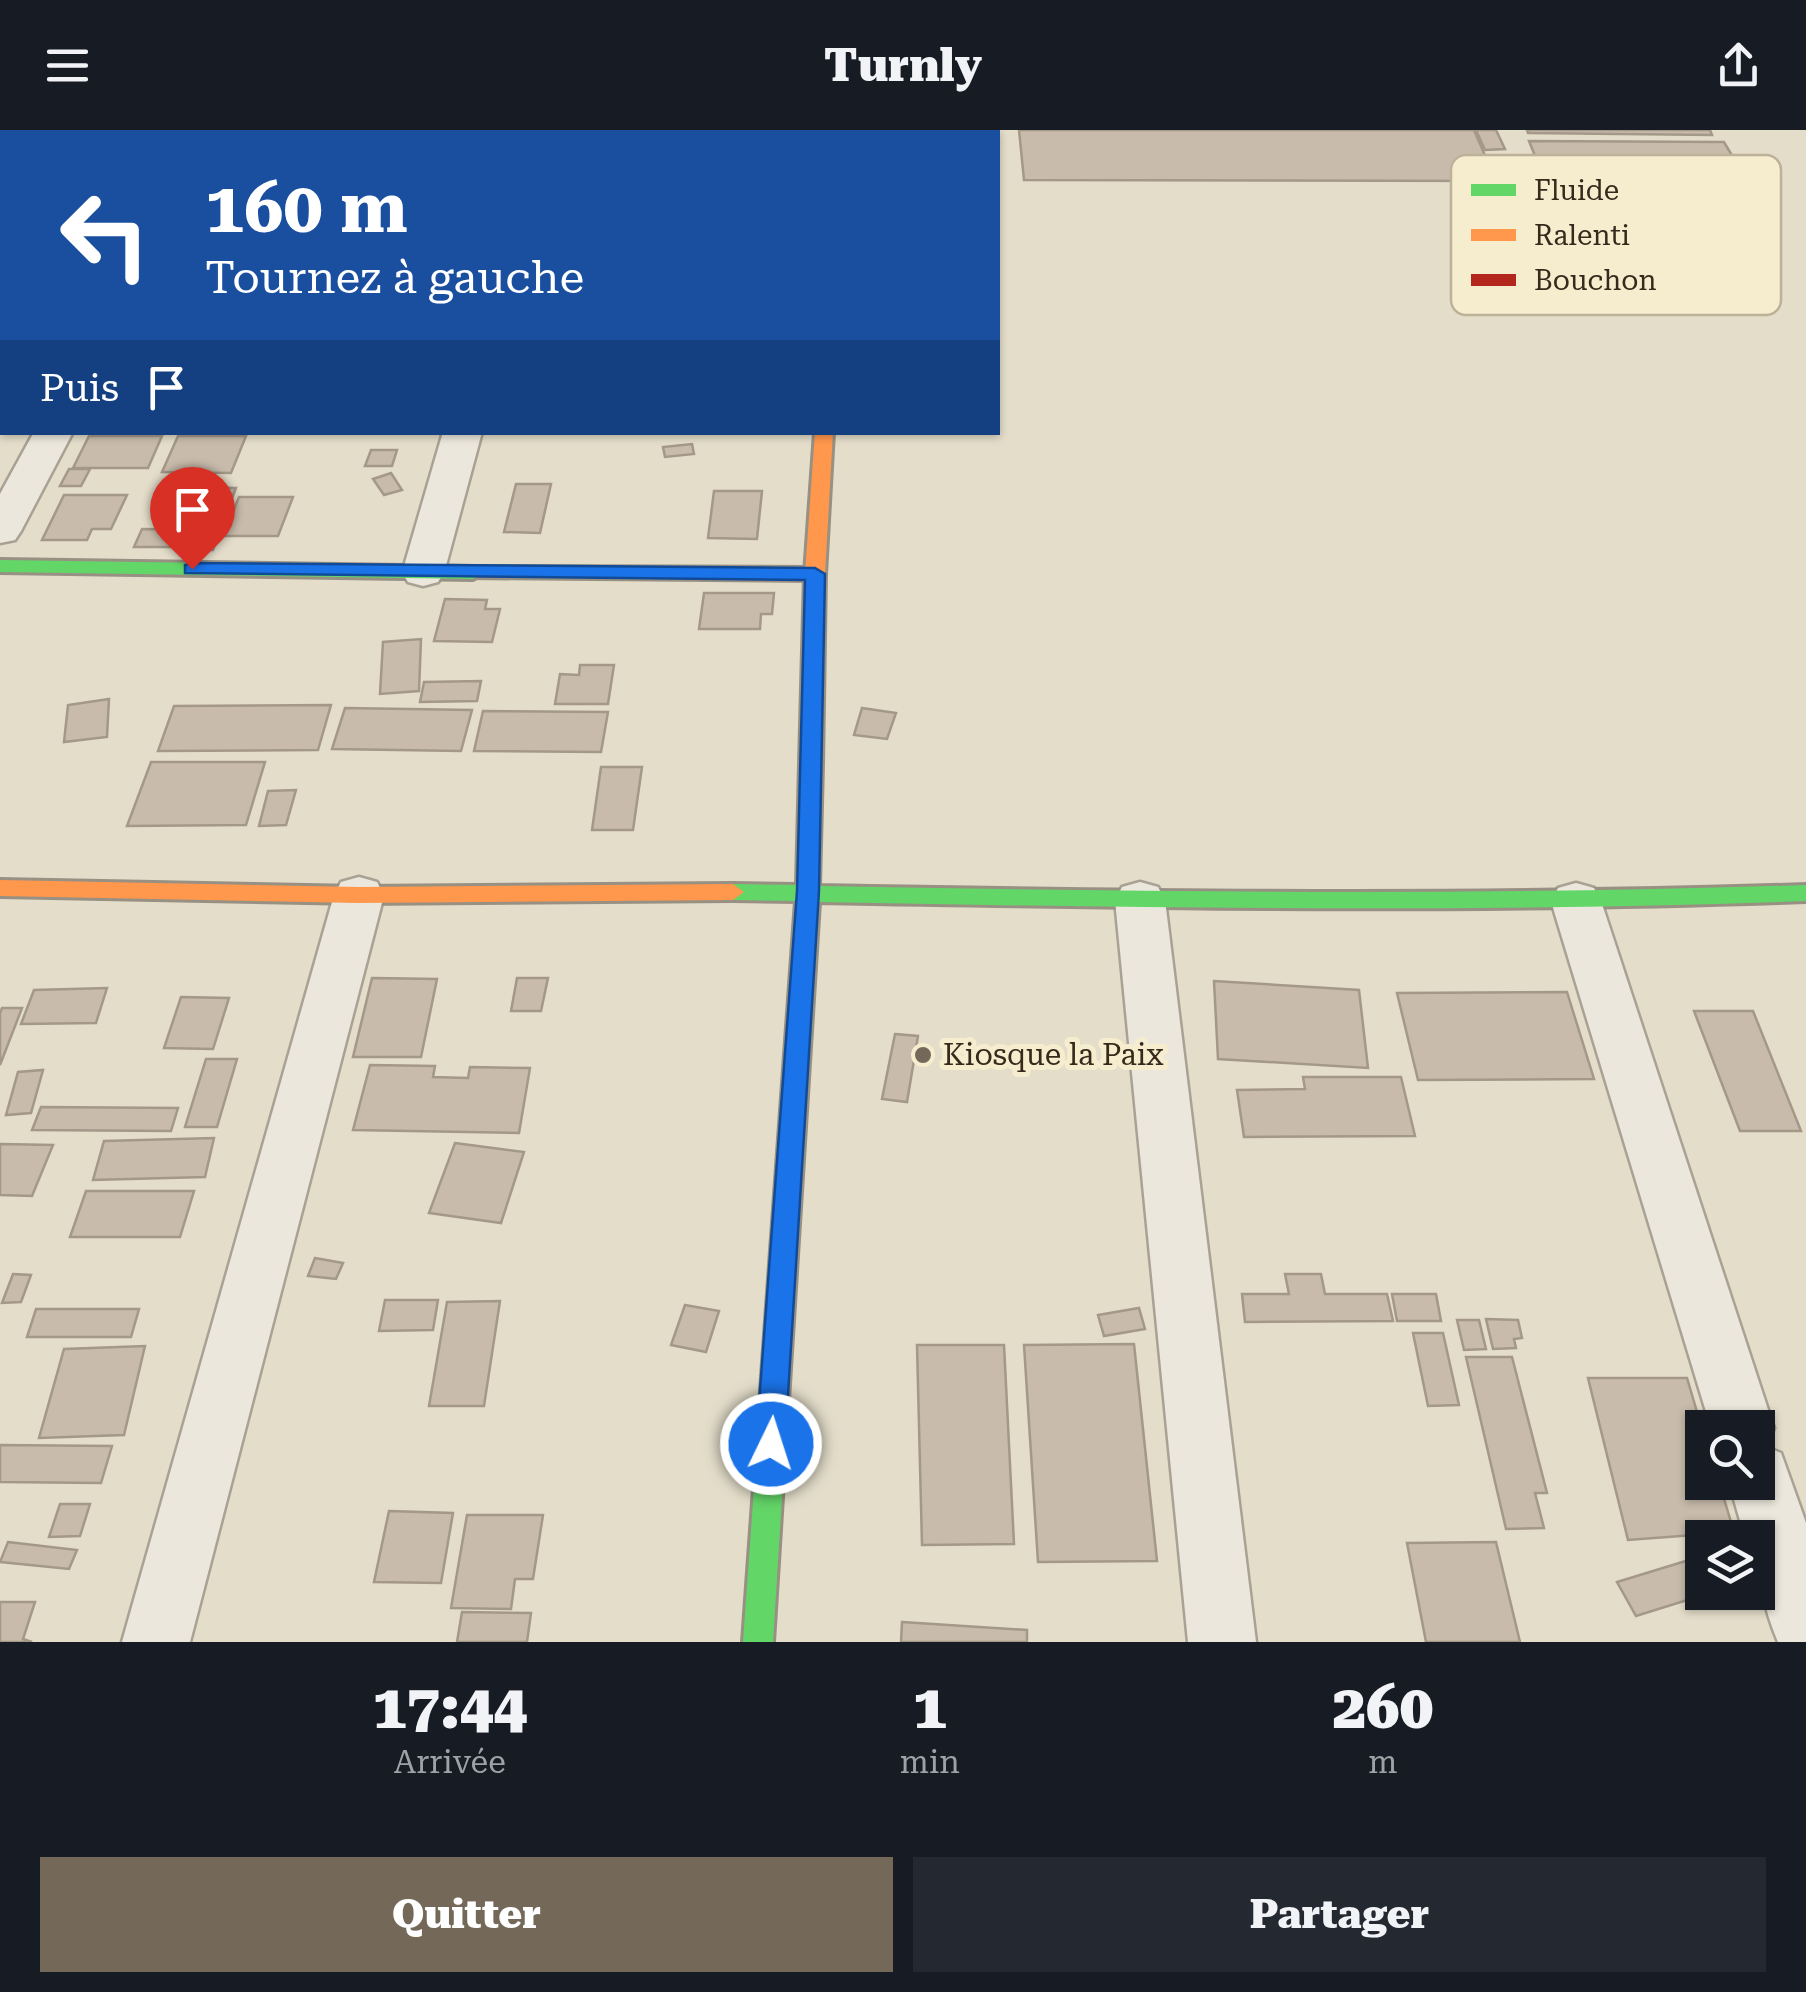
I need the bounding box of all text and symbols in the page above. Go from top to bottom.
icon: menu [40,38,95,93]
icon: share [1711,38,1766,93]
text: Turnly [824,39,982,92]
legend [1451,155,1781,315]
text: 160 m [205,167,408,249]
icon: left [40,170,170,300]
text: Fluide [1534,174,1619,207]
text: Ralenti [1534,219,1630,252]
text: Tournez à gauche [205,251,584,304]
text: Bouchon [1534,264,1657,297]
icon: arrive [139,360,194,415]
text: Puis [40,366,119,410]
pin [150,467,235,570]
icon: arrive [165,482,220,537]
place label: Kiosque la Paix [943,1037,1164,1072]
marker: Kiosque la Paix [912,1044,934,1066]
position arrow [719,1392,823,1496]
map controls [1685,1410,1775,1610]
button: search [1685,1410,1775,1500]
button: layers [1685,1520,1775,1610]
text: 17:44 [373,1672,527,1743]
text: 1 [913,1672,947,1743]
text: 260 [1332,1672,1433,1743]
text: Arrivée [394,1743,506,1781]
text: min [900,1743,960,1781]
text: m [1368,1743,1397,1781]
button: Quitter [40,1857,893,1972]
button: Partager [913,1857,1766,1972]

